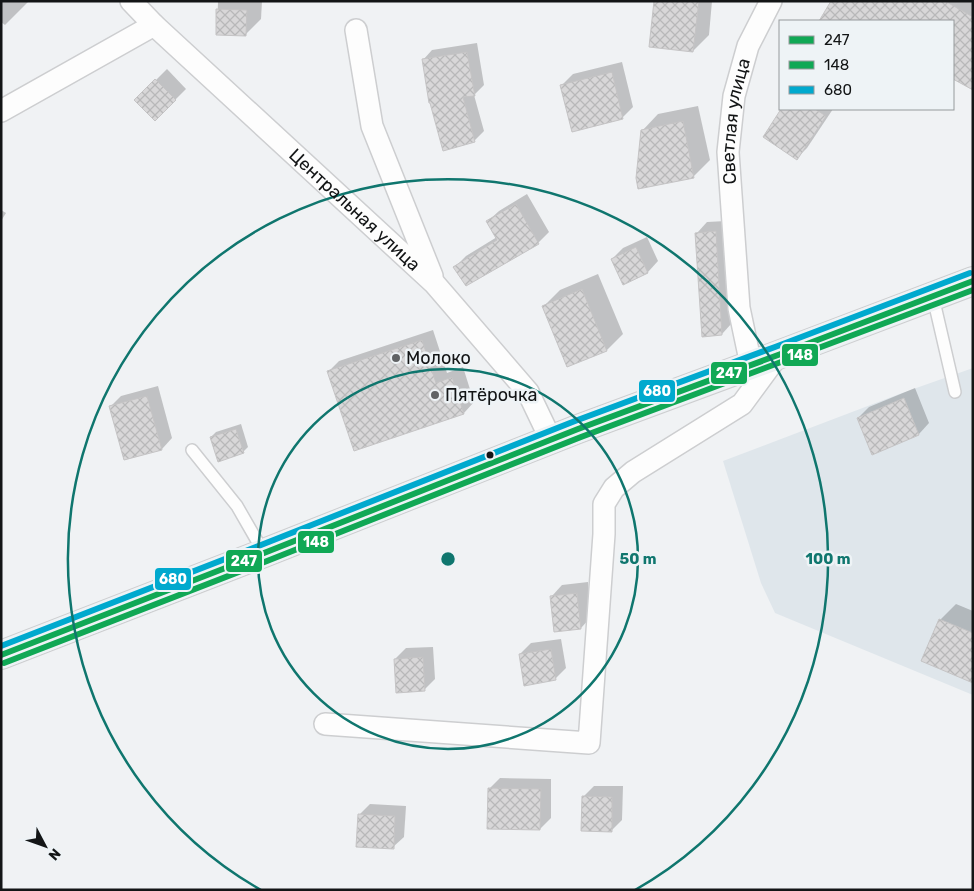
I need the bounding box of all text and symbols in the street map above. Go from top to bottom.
legend [779,20,954,110]
text: 247 [824,31,850,49]
street label: Светлая улица [717,56,755,185]
text: 148 [824,56,849,74]
text: 680 [824,81,852,99]
street label: Центральная улица [284,144,425,276]
line badge: 148 [781,343,819,367]
place label: Молоко [406,347,471,369]
text: 148 [787,347,813,364]
marker: Молоко [390,352,402,364]
line badge: 247 [710,361,748,385]
text: 247 [716,365,742,382]
line badge: 680 [638,379,676,403]
text: 680 [643,383,671,400]
place label: Пятёрочка [445,384,538,406]
marker: Пятёрочка [429,389,441,401]
unlabelled marker [485,450,495,460]
line badge: 148 [297,530,335,554]
text: 148 [303,534,329,551]
line badge: 247 [225,549,263,573]
centre of rings [439,550,457,568]
text: 50 m [620,550,656,568]
text: 100 m [806,550,850,568]
text: 247 [231,553,257,570]
line badge: 680 [154,567,192,591]
text: 680 [159,571,187,588]
north arrow [20,821,70,871]
text: N [45,845,64,864]

